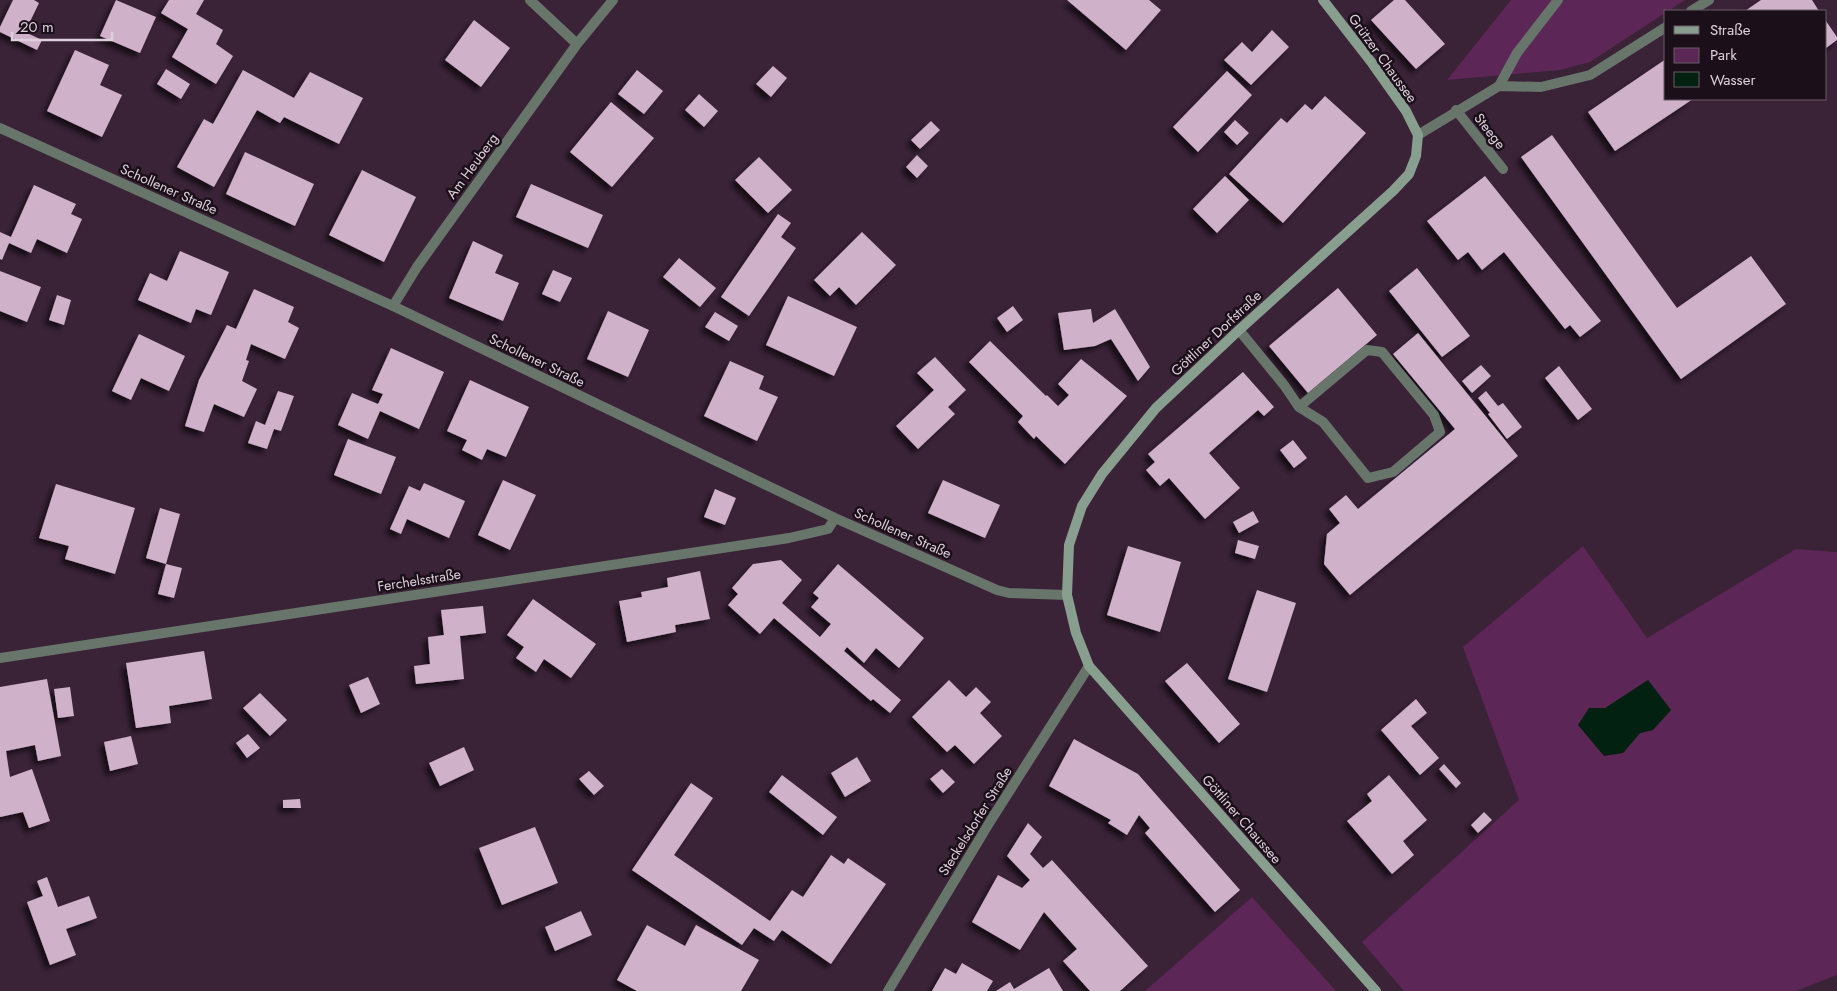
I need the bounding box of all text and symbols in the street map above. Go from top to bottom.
street label: Grützer Chaussee [1344,9,1422,107]
scale bar [12,10,112,42]
legend [1664,10,1827,100]
text: 20 m [20,16,54,38]
text: Straße [1710,19,1751,41]
text: Park [1710,44,1737,66]
text: Wasser [1710,69,1756,91]
street label: Steege [1470,109,1510,153]
street label: Am Heuberg [441,129,503,203]
street label: Schollener Straße [117,159,221,219]
street label: Göttliner Dorfstraße [1166,286,1266,380]
street label: Schollener Straße [486,328,588,392]
street label: Schollener Straße [851,503,955,563]
street label: Ferchelsstraße [376,564,462,596]
street label: Steckelsdorfer Straße [933,763,1017,879]
street label: Göttliner Chaussee [1198,770,1286,868]

